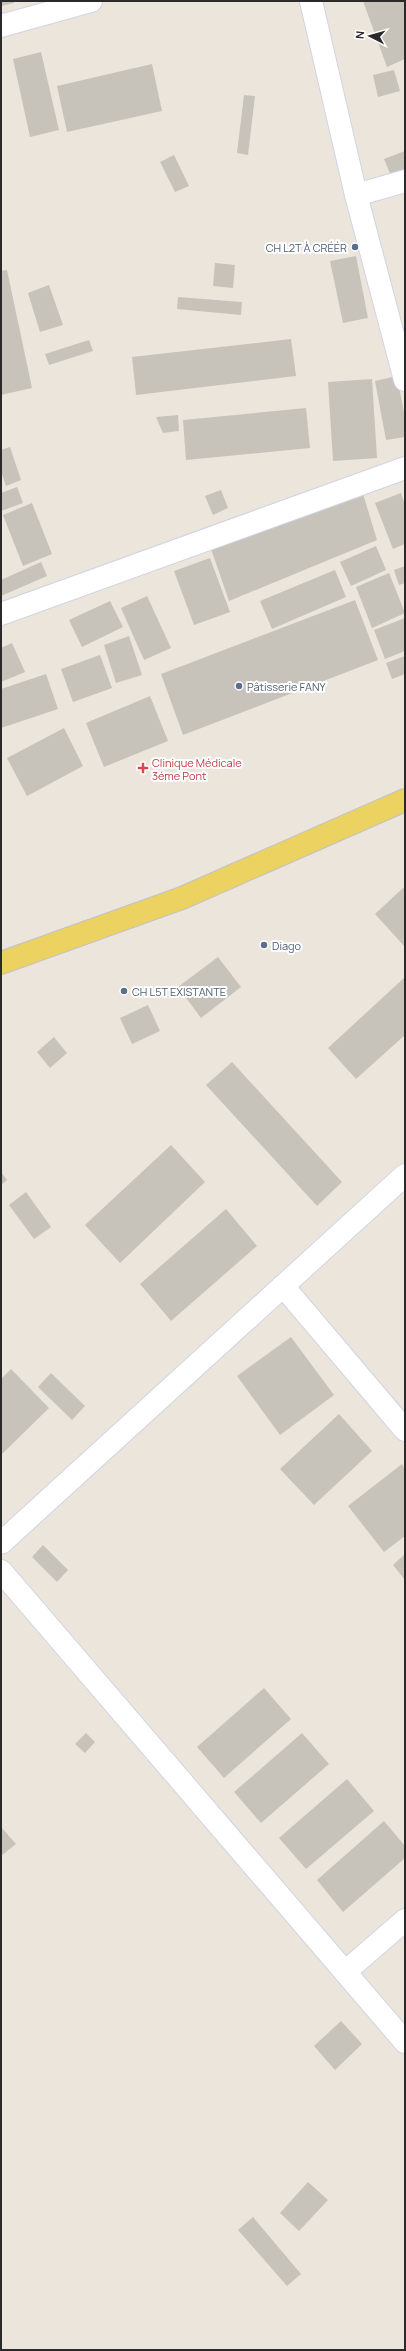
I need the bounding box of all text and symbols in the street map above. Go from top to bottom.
north arrow [350,16,390,56]
text: N [352,30,367,40]
place label: CH L2T À CRÉÉR [266,240,347,255]
marker: CH L2T À CRÉÉR [350,242,360,252]
place label: Pâtisserie FANY [247,679,327,694]
marker: Pâtisserie FANY [234,681,244,691]
place label: Clinique Médicale 3éme Pont [152,755,242,783]
marker: Clinique Médicale 3éme Pont [137,762,149,774]
place label: Diago [272,938,302,953]
marker: Diago [259,940,269,950]
place label: CH L5T EXISTANTE [132,984,226,999]
marker: CH L5T EXISTANTE [119,986,129,996]

